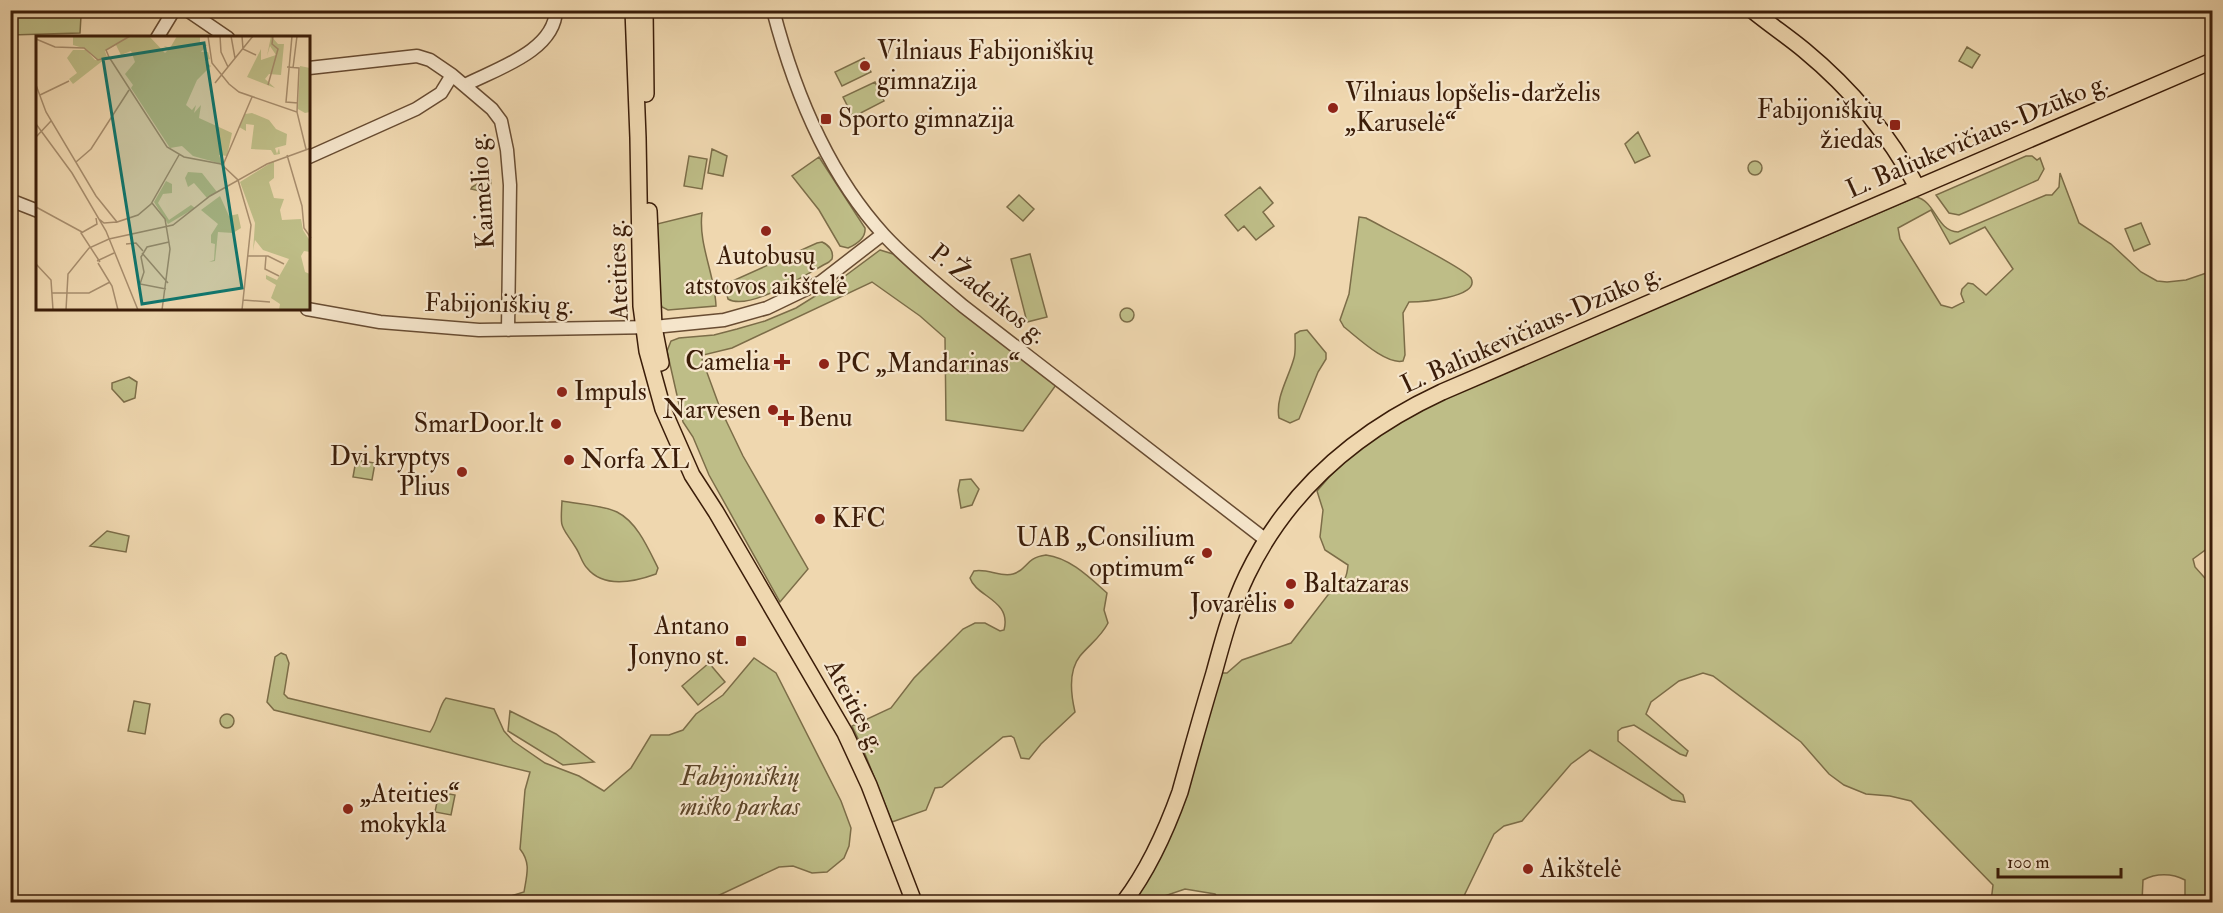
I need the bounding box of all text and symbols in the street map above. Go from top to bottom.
place label: Vilniaus Fabijoniškių gimnazija [877,35,1094,97]
inset map [36,36,310,310]
marker: Vilniaus Fabijoniškių gimnazija [858,59,872,73]
street label: L. Baliukevičiaus-Dzūko g. [1841,66,2113,206]
place label: Vilniaus lopšelis-darželis „Karuselė“ [1344,77,1600,139]
place label: Fabijoniškių žiedas [1757,94,1883,156]
marker: Vilniaus lopšelis-darželis „Karuselė“ [1326,101,1340,115]
place label: Sporto gimnazija [838,103,1015,136]
marker: Sporto gimnazija [819,112,833,126]
marker: Fabijoniškių žiedas [1888,118,1902,132]
street label: Kaimelio g. [462,132,502,250]
street label: Ateities g. [600,219,636,322]
marker: Autobusų atstovos aikštelė [759,224,773,238]
street label: P. Žadeikos g. [923,235,1054,351]
place label: Autobusų atstovos aikštelė [685,240,847,302]
street label: L. Baliukevičiaus-Dzūko g. [1396,257,1666,401]
street label: Fabijoniškių g. [424,287,574,321]
place label: Camelia [685,346,770,378]
place label: PC „Mandarinas“ [836,348,1020,380]
marker: Camelia [775,355,789,369]
marker: PC „Mandarinas“ [817,357,831,371]
place label: Impuls [574,376,647,409]
marker: Impuls [555,385,569,399]
place label: Narvesen [663,394,761,426]
place label: Benu [798,402,853,434]
marker: Narvesen [766,403,780,417]
place label: SmarDoor.lt [414,408,544,440]
marker: Benu [779,411,793,425]
marker: SmarDoor.lt [549,417,563,431]
place label: Dvi kryptys Plius [330,441,450,503]
place label: Norfa XL [581,444,690,476]
marker: Norfa XL [562,453,576,467]
marker: Dvi kryptys Plius [455,465,469,479]
place label: KFC [832,503,886,535]
marker: KFC [813,512,827,526]
place label: UAB „Consilium optimum“ [1016,522,1195,585]
marker: UAB „Consilium optimum“ [1200,546,1214,560]
place label: Baltazaras [1303,568,1409,600]
marker: Baltazaras [1284,577,1298,591]
place label: Jovarėlis [1189,588,1277,620]
marker: Jovarėlis [1282,597,1296,611]
place label: Antano Jonyno st. [627,610,729,672]
marker: Antano Jonyno st. [734,634,748,648]
street label: Ateities g. [817,653,893,758]
park label: Fabijoniškių miško parkas [678,761,801,823]
place label: „Ateities“ mokykla [359,778,460,840]
marker: „Ateities“ mokykla [341,802,355,816]
scale bar [1998,841,2121,879]
text: 100 m [2007,851,2050,874]
place label: Aikštelė [1539,853,1621,885]
marker: Aikštelė [1521,862,1535,876]

